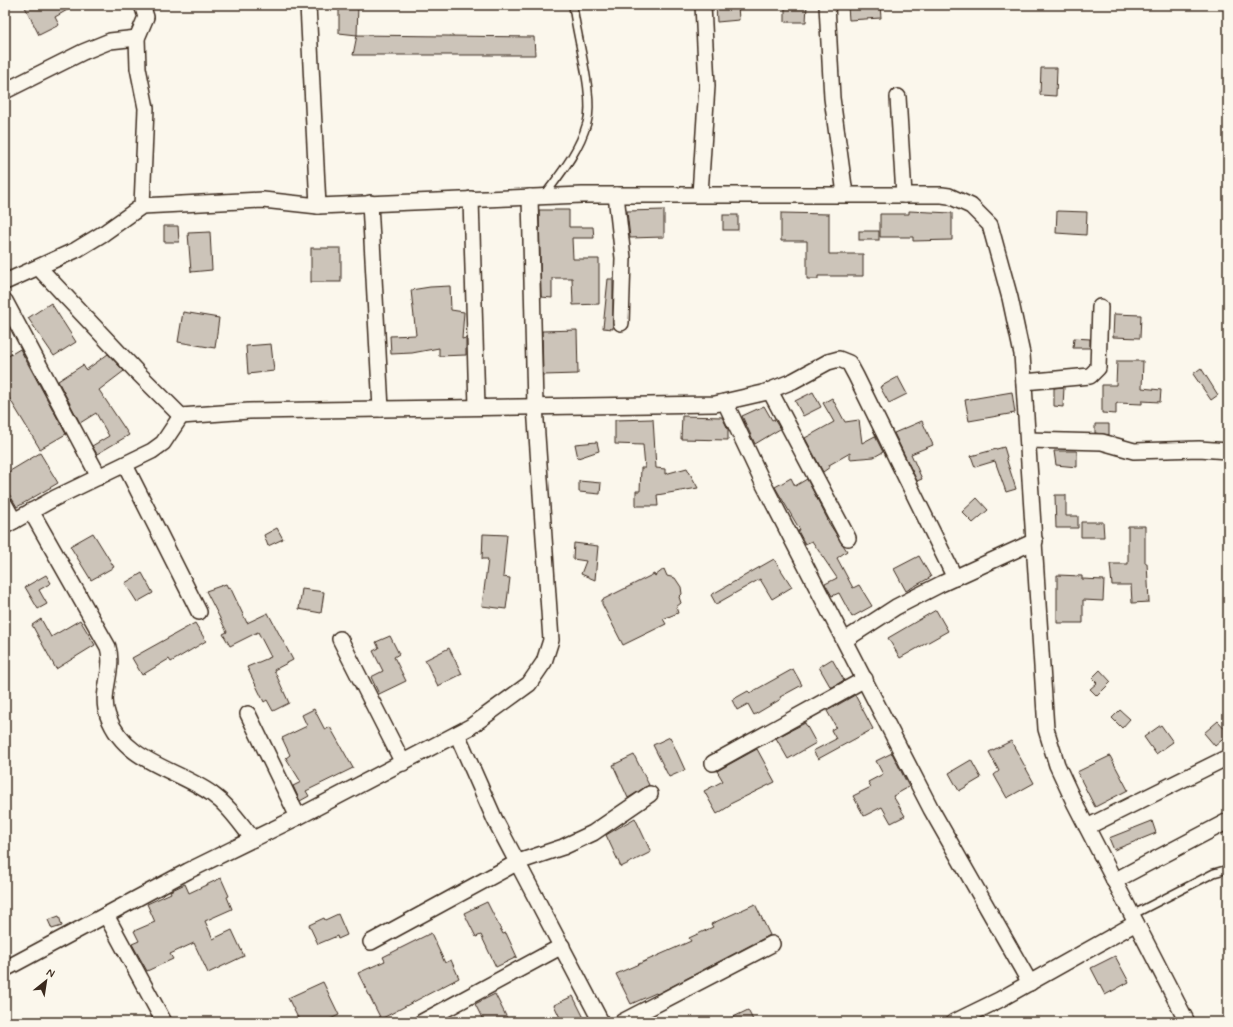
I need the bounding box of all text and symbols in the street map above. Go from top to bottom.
north arrow [26,961,66,1001]
text: N [44,965,57,981]

